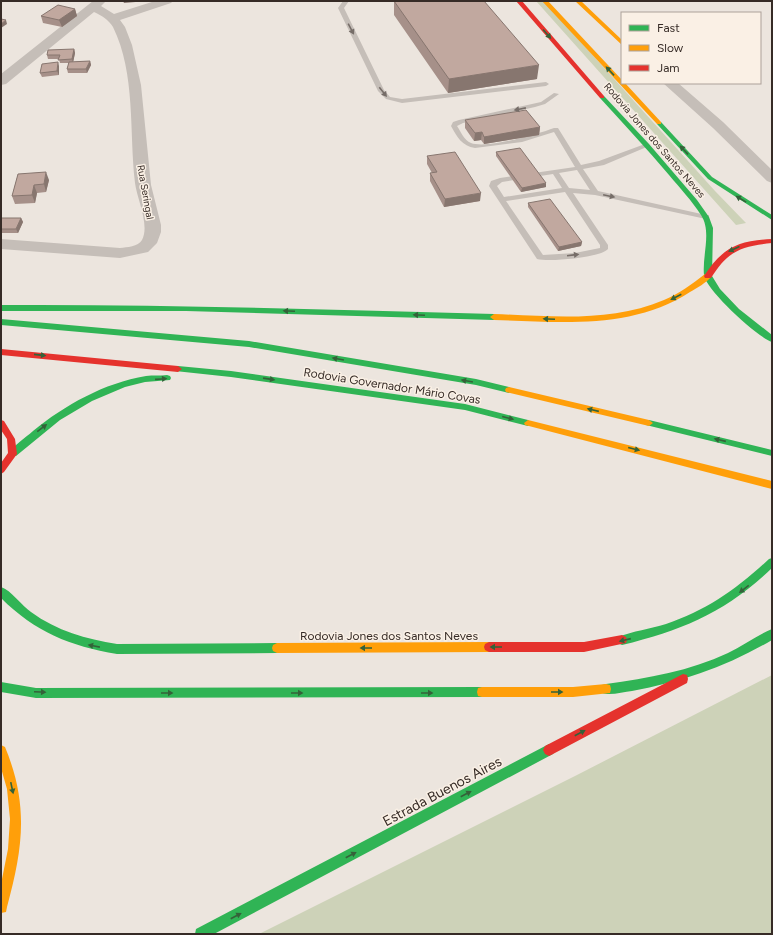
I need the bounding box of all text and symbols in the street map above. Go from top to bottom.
legend [621,12,761,84]
text: Fast [657,21,680,35]
one-way arrow [348,23,354,34]
one-way arrow [542,29,551,40]
text: Slow [657,41,684,55]
text: Jam [657,61,680,75]
one-way arrow [605,66,614,76]
street label: Rodovia Jones dos Santos Neves [601,80,708,201]
one-way arrow [379,87,387,98]
one-way arrow [514,106,526,112]
one-way arrow [679,145,688,155]
street label: Rua Seringal [134,164,157,221]
one-way arrow [603,193,615,199]
one-way arrow [735,195,747,202]
one-way arrow [728,246,740,252]
one-way arrow [567,252,579,258]
one-way arrow [670,294,681,300]
one-way arrow [282,308,295,314]
one-way arrow [412,312,425,318]
one-way arrow [543,315,555,322]
one-way arrow [34,352,46,359]
one-way arrow [332,356,345,362]
street label: Rodovia Governador Mário Covas [302,365,482,407]
one-way arrow [155,375,167,382]
one-way arrow [263,376,275,382]
one-way arrow [461,378,473,384]
one-way arrow [587,407,599,413]
one-way arrow [502,415,514,421]
one-way arrow [37,424,48,432]
one-way arrow [714,436,726,442]
one-way arrow [628,447,640,453]
one-way arrow [738,585,749,593]
street label: Rodovia Jones dos Santos Neves [300,629,478,643]
one-way arrow [619,638,632,644]
one-way arrow [88,642,100,648]
one-way arrow [489,644,502,650]
one-way arrow [359,645,372,651]
one-way arrow [34,689,46,696]
one-way arrow [421,689,433,696]
one-way arrow [551,689,564,695]
one-way arrow [161,690,174,696]
one-way arrow [291,690,304,696]
one-way arrow [575,730,586,737]
street label: Estrada Buenos Aires [380,753,505,830]
one-way arrow [9,782,15,794]
one-way arrow [460,791,471,797]
one-way arrow [345,852,356,858]
one-way arrow [230,912,242,919]

